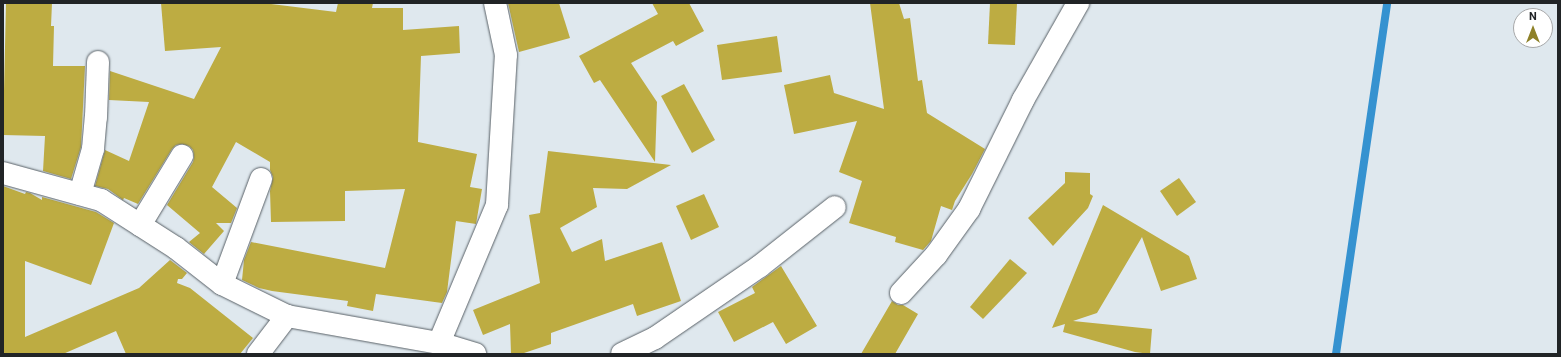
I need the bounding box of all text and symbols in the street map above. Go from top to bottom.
north arrow [1513,8,1553,48]
text: N [1529,10,1537,23]

